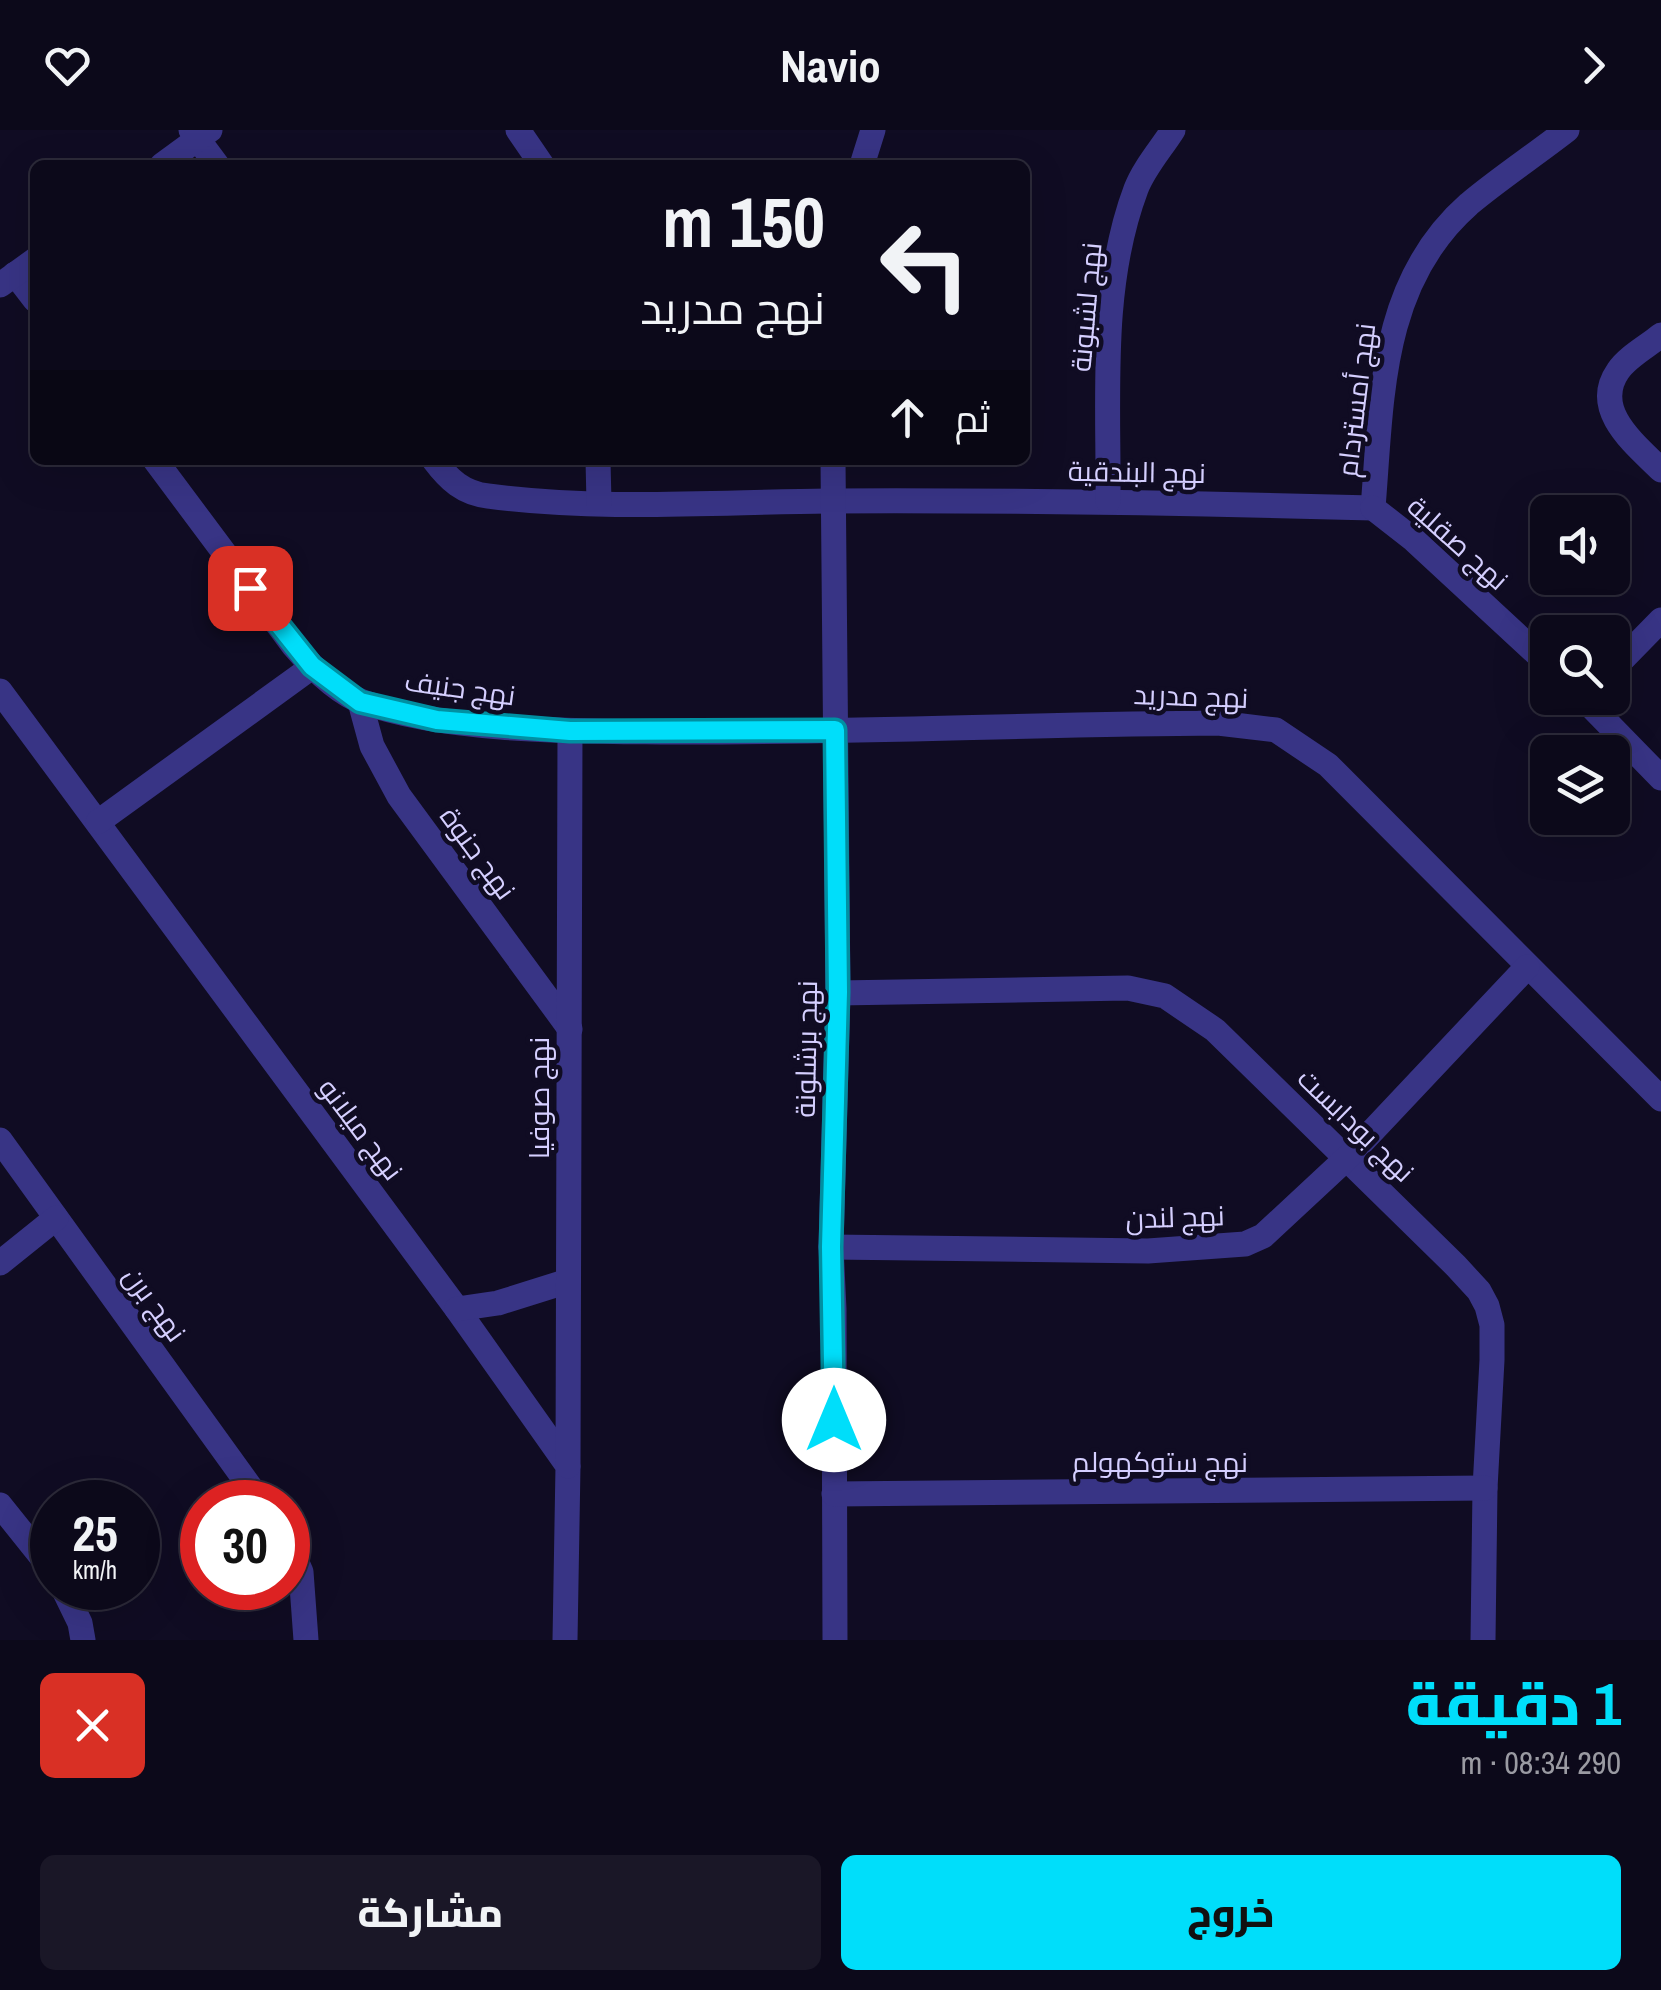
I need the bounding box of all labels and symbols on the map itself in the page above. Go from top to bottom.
street label: نهج لشبونة [1061,241,1111,373]
street label: نهج أمستردام [1328,321,1385,479]
street label: نهج البندقية [1068,452,1206,492]
street label: نهج صقلية [1399,487,1517,599]
pin [208,546,293,631]
street label: نهج جنيف [402,661,518,715]
street label: نهج مدريد [1133,675,1249,717]
street label: نهج جنوة [431,799,525,907]
street label: نهج برشلونة [786,980,826,1118]
street label: نهج صوفيا [520,1037,558,1159]
street label: نهج بودابست [1289,1060,1423,1190]
street label: نهج ميلانو [310,1070,412,1188]
street label: نهج لندن [1125,1196,1225,1238]
street label: نهج برن [115,1259,195,1349]
position arrow [782,1368,886,1472]
street label: نهج ستوكهولم [1072,1443,1248,1482]
speed limit sign: 30 [180,1480,310,1610]

